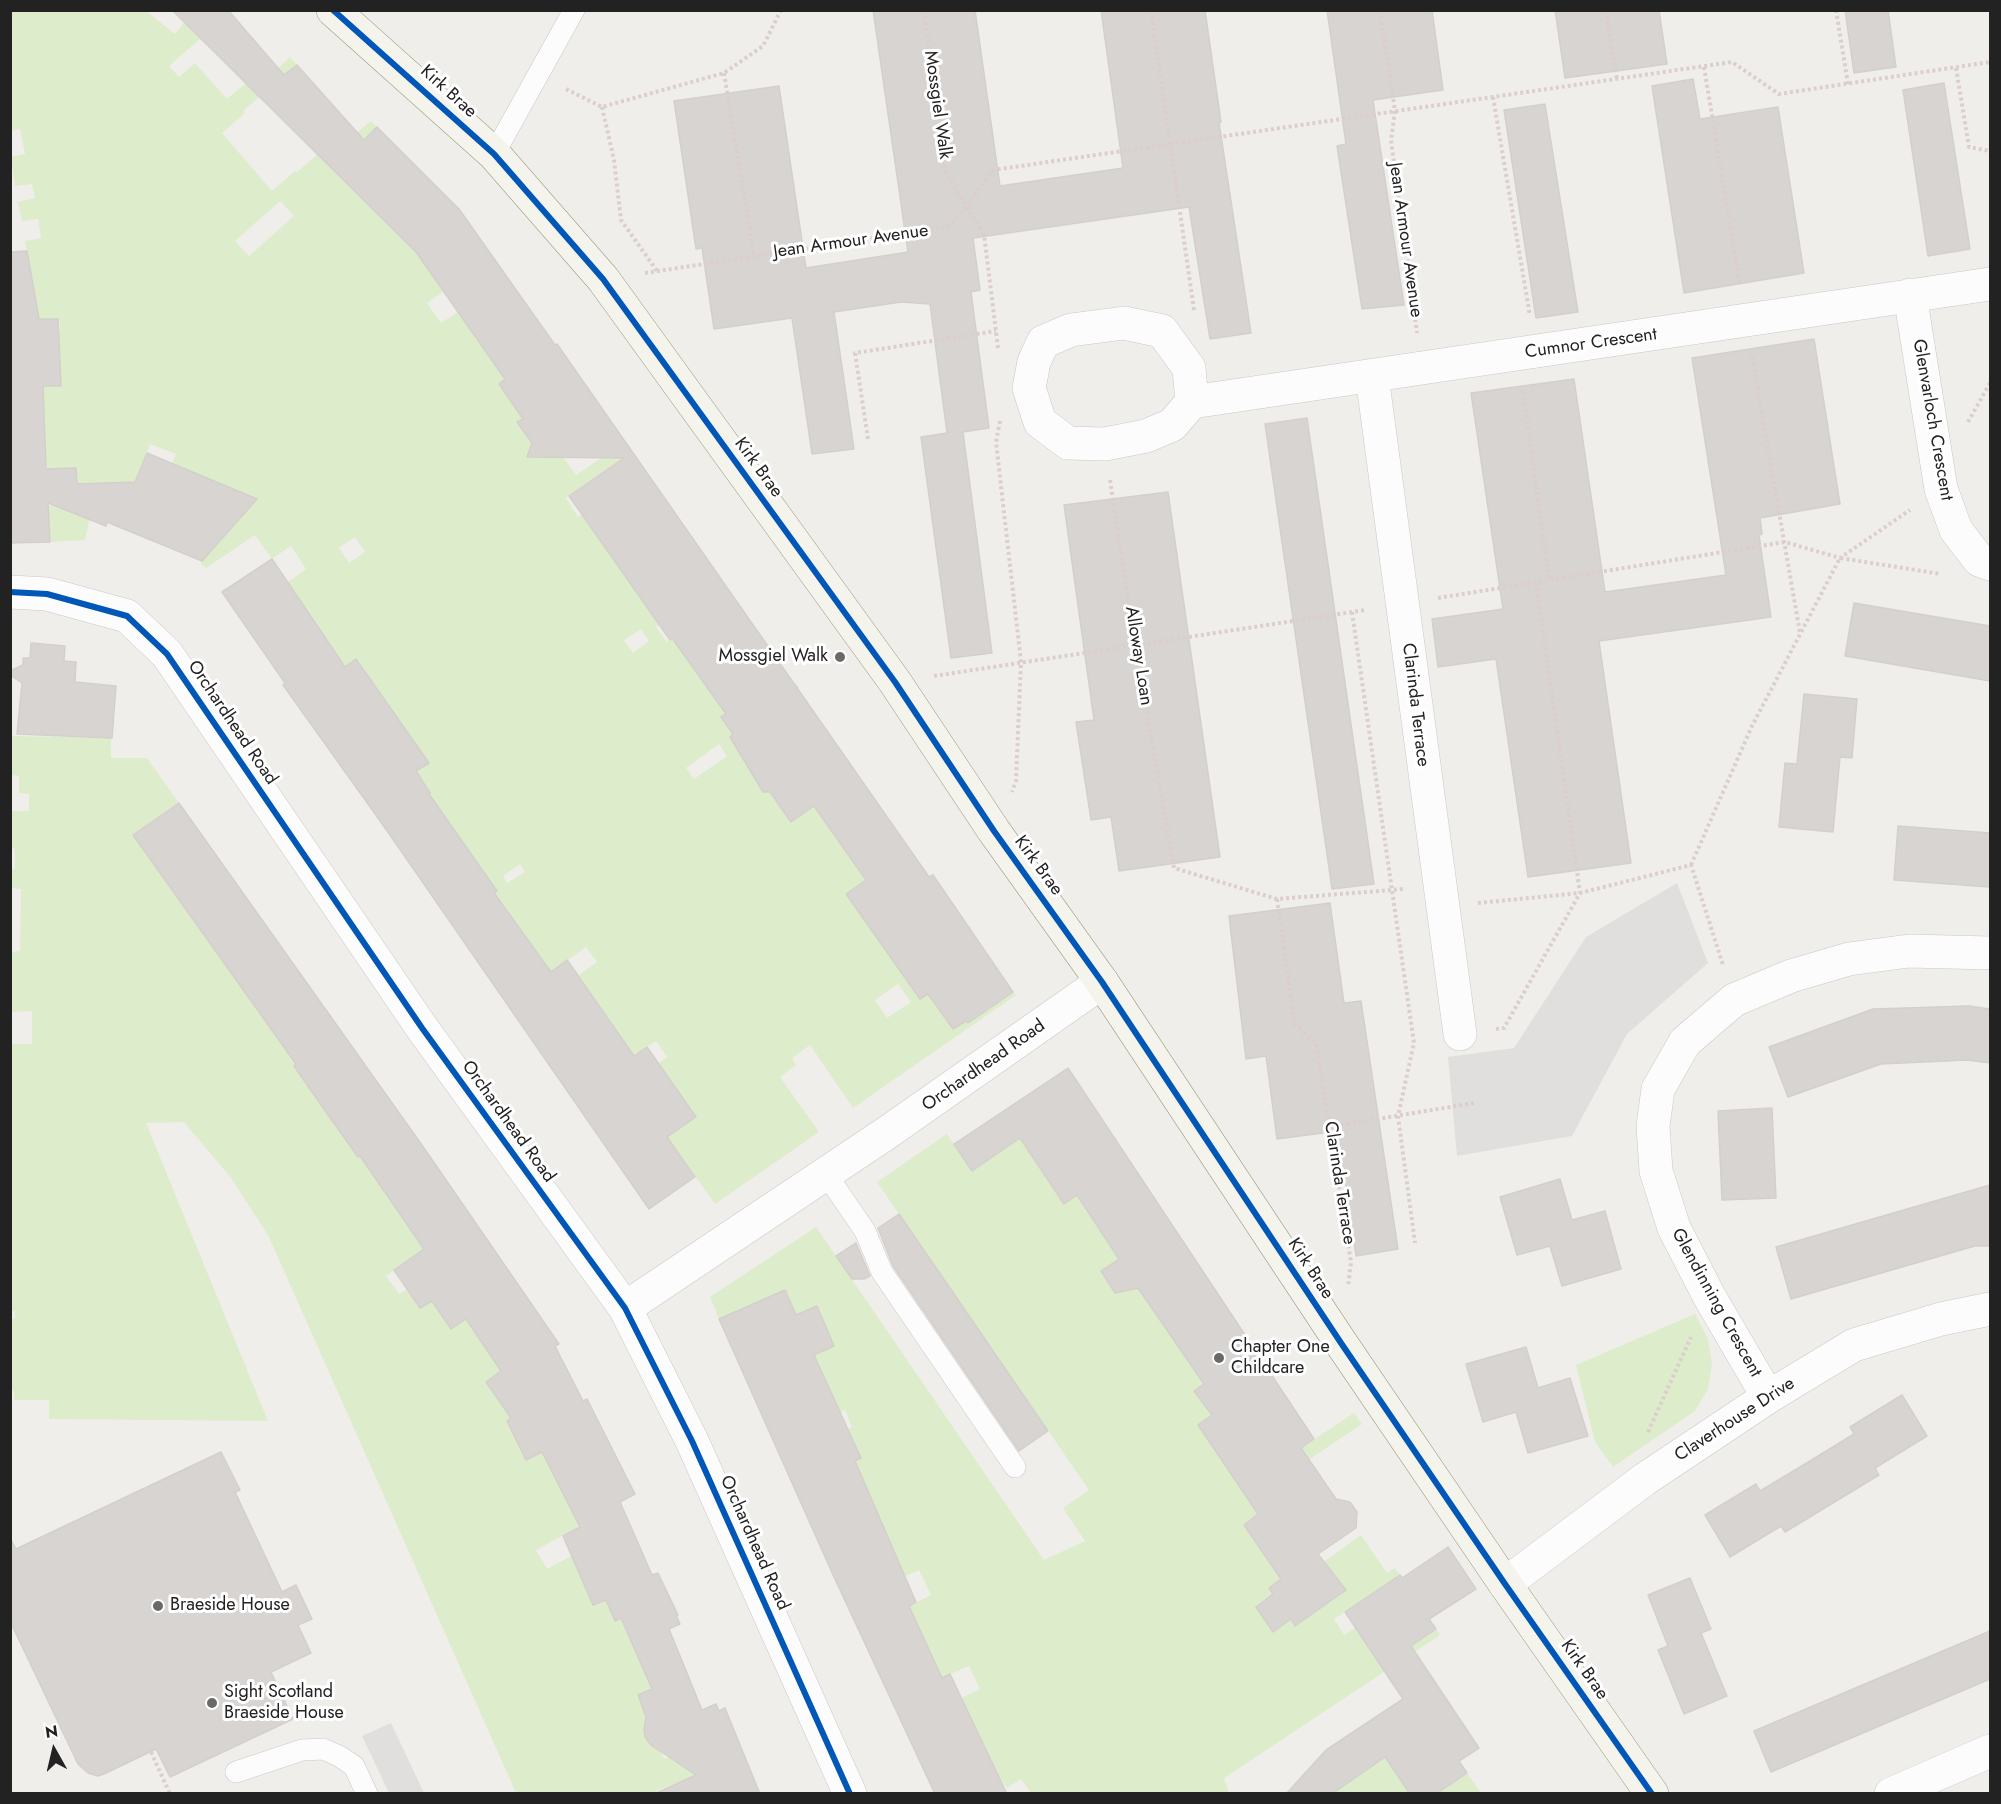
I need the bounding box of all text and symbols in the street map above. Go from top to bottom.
street label: Mossgiel Walk [919,49,955,161]
street label: Kirk Brae [415,61,481,123]
street label: Jean Armour Avenue [1383,161,1427,319]
street label: Jean Armour Avenue [772,220,930,264]
street label: Cumnor Crescent [1524,324,1658,364]
street label: Glenvarloch Crescent [1907,338,1957,502]
street label: Kirk Brae [729,434,787,502]
street label: Alloway Loan [1120,605,1156,707]
street label: Clarinda Terrace [1397,642,1433,768]
place label: Mossgiel Walk [719,646,828,668]
marker: Mossgiel Walk [833,650,847,664]
street label: Orchardhead Road [182,657,282,789]
street label: Kirk Brae [1009,832,1067,900]
street label: Orchardhead Road [918,1016,1050,1116]
street label: Orchardhead Road [457,1057,559,1187]
street label: Clarinda Terrace [1319,1120,1359,1246]
street label: Glendinning Crescent [1666,1225,1766,1381]
street label: Kirk Brae [1282,1234,1338,1304]
place label: Chapter One Childcare [1231,1337,1330,1380]
marker: Chapter One Childcare [1212,1351,1226,1365]
street label: Claverhouse Drive [1671,1373,1799,1467]
street label: Orchardhead Road [715,1472,793,1614]
place label: Braeside House [170,1595,290,1617]
marker: Braeside House [151,1599,165,1613]
street label: Kirk Brae [1556,1636,1612,1704]
place label: Sight Scotland Braeside House [224,1682,344,1724]
marker: Sight Scotland Braeside House [205,1696,219,1710]
text: N [44,1719,59,1744]
north arrow [24,1720,84,1780]

